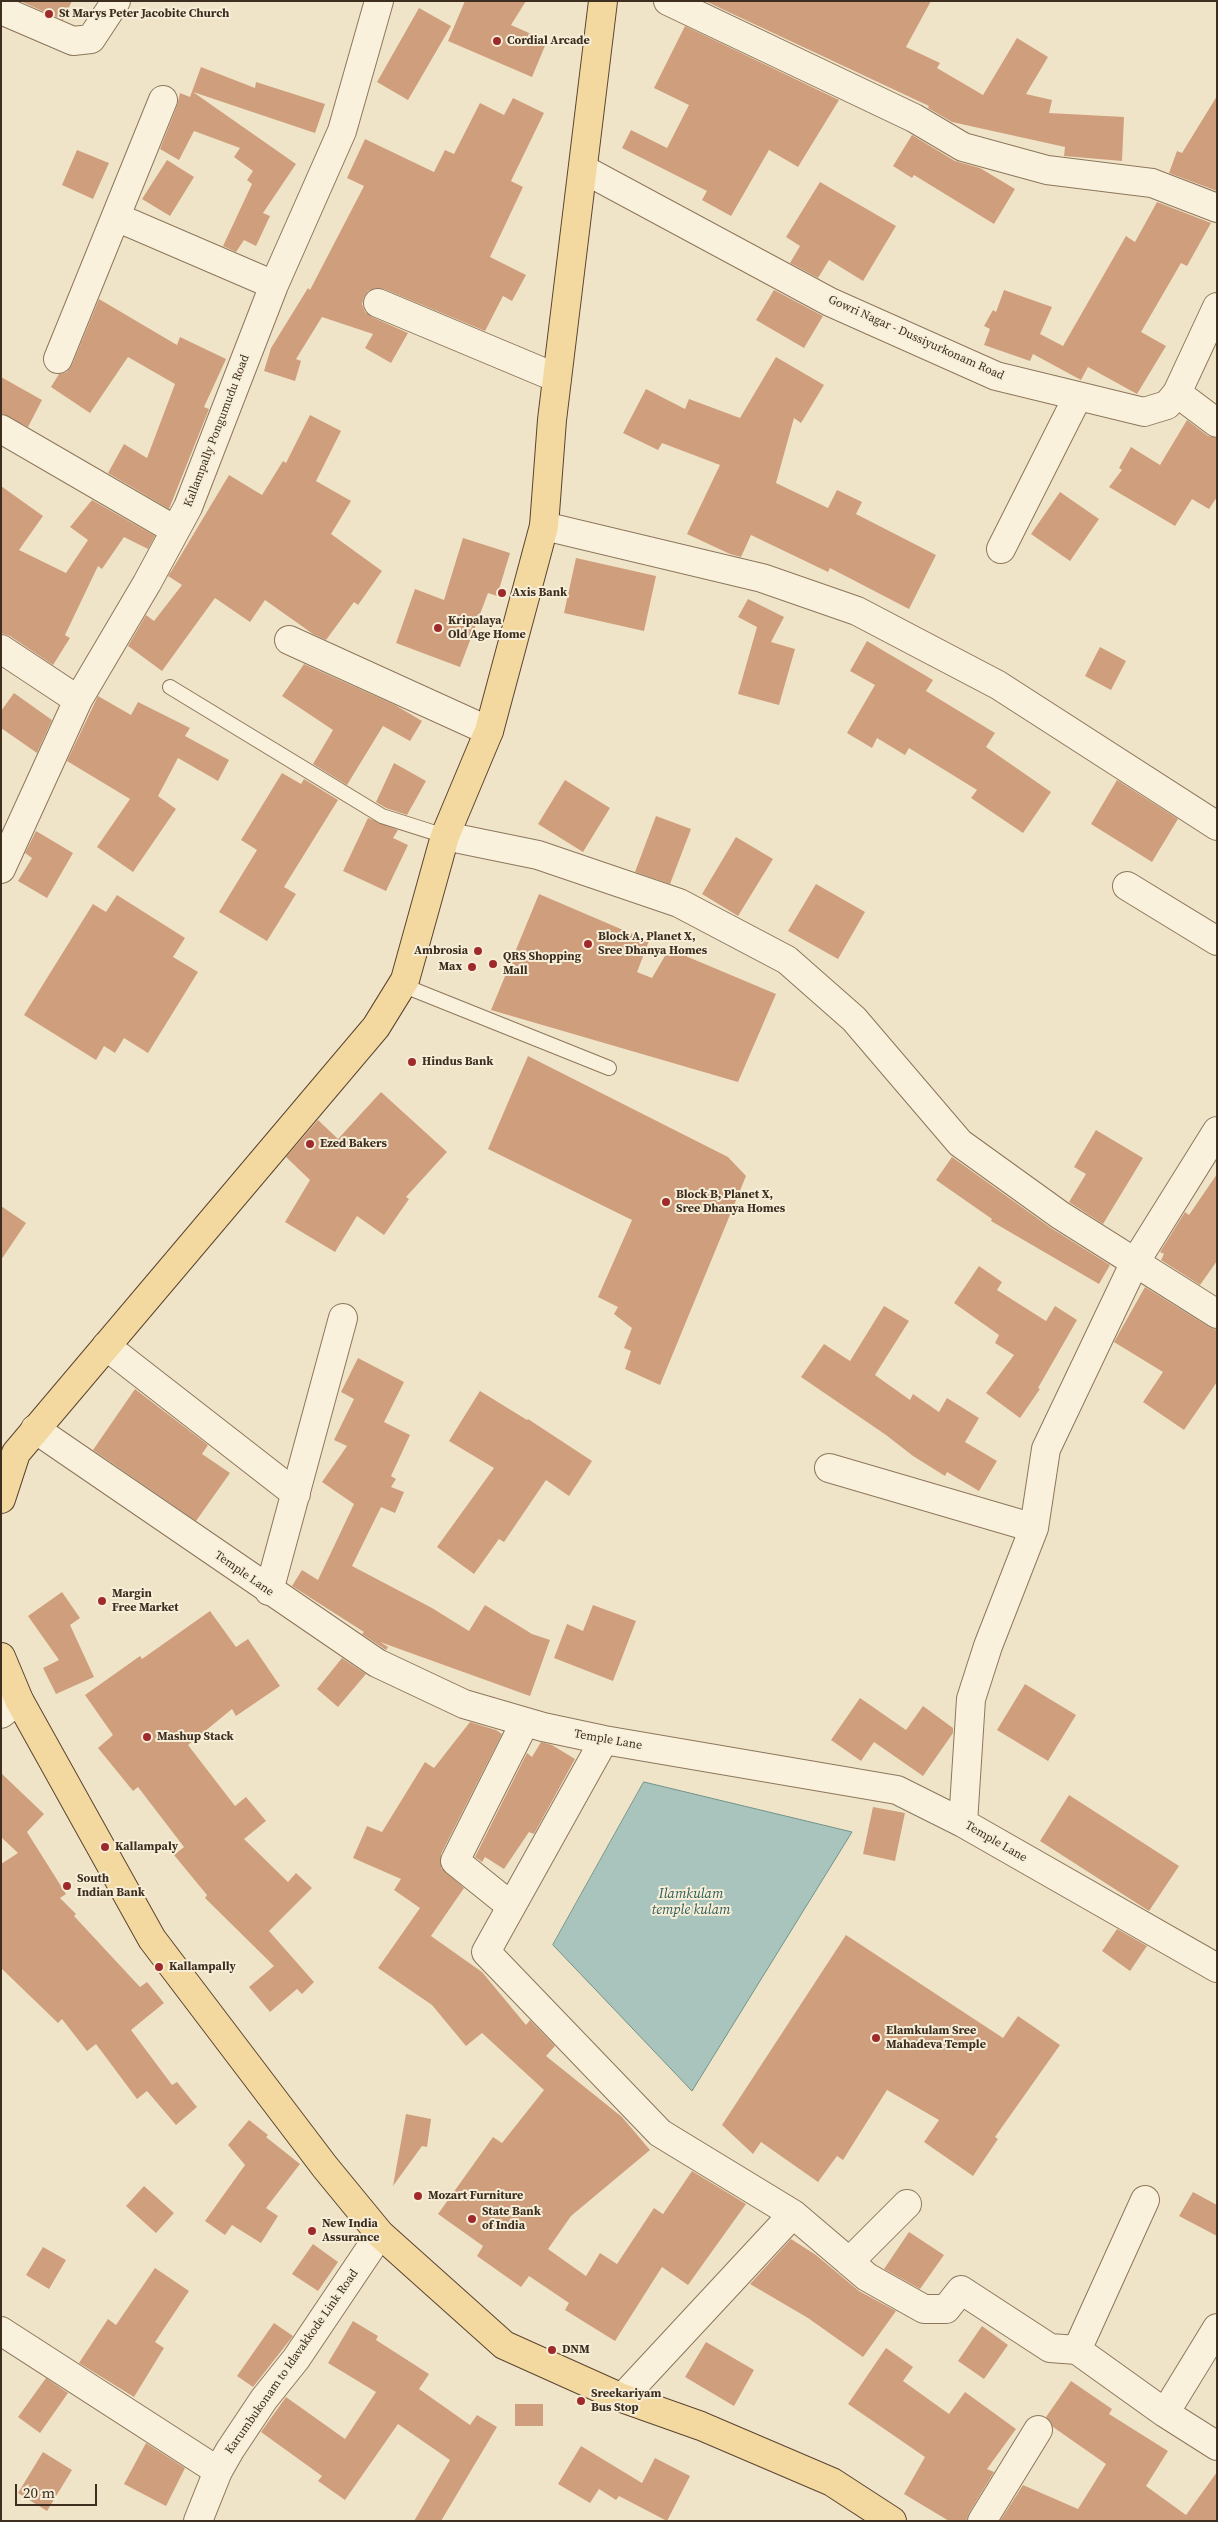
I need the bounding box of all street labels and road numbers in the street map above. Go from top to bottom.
street label: Gowri Nagar - Dussiyurkonam Road [826,293,1006,383]
street label: Kallampally Pongumudu Road [181,353,253,509]
street label: Temple Lane [212,1548,276,1600]
street label: Temple Lane [573,1727,643,1753]
street label: Temple Lane [962,1818,1030,1866]
street label: Karumbukonam to Idavakkode Link Road [222,2267,362,2457]

